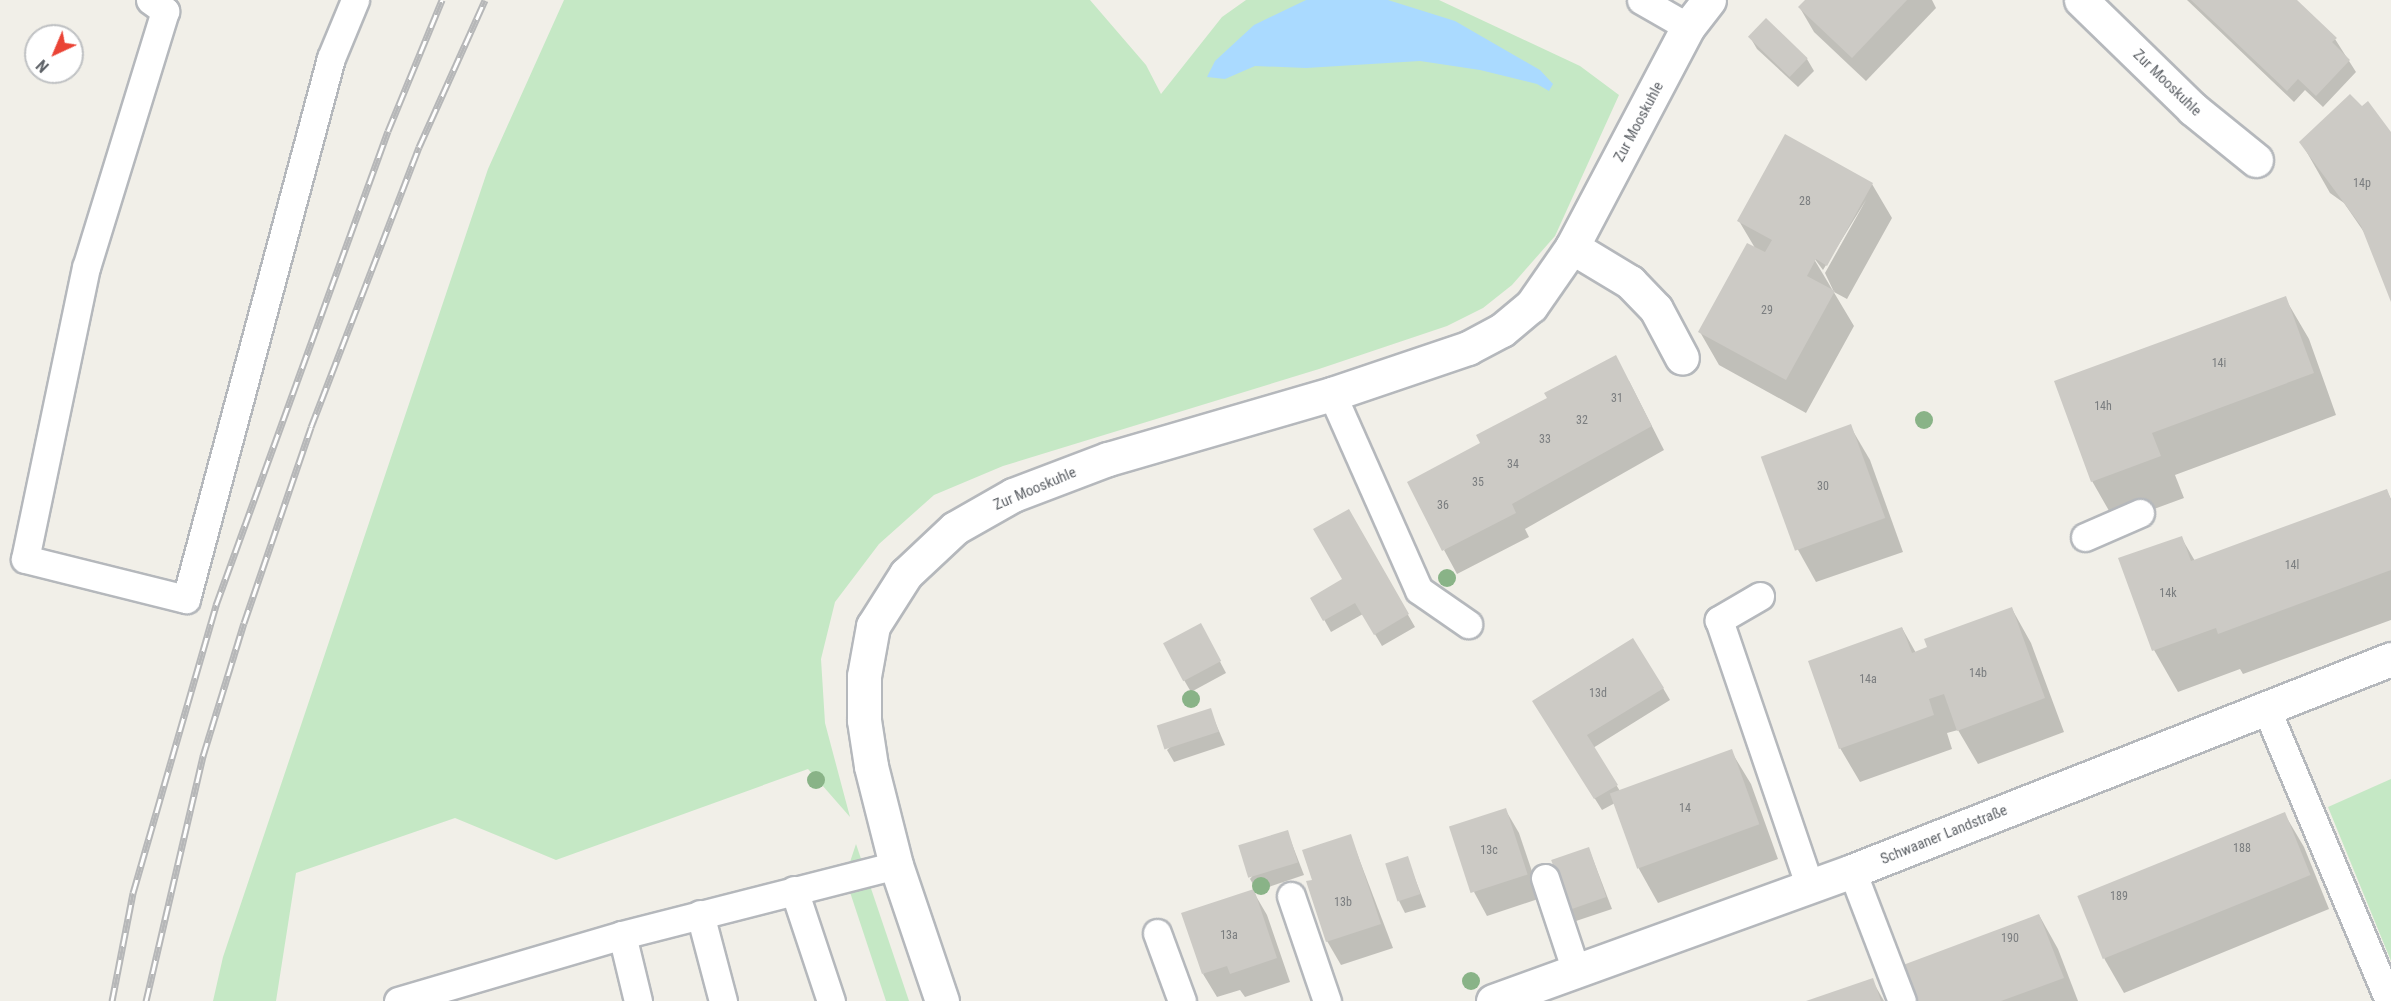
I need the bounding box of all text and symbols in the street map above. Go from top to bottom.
north arrow [24,24,84,84]
street label: Zur Mooskuhle [2129,46,2205,120]
text: N [32,56,53,76]
street label: Zur Mooskuhle [1610,79,1668,165]
house number: 14p [2353,177,2371,191]
house number: 28 [1799,195,1811,209]
house number: 29 [1761,304,1773,318]
house number: 14i [2212,357,2226,371]
house number: 31 [1611,392,1623,406]
house number: 14h [2094,400,2112,414]
house number: 32 [1576,414,1588,428]
house number: 33 [1539,433,1551,447]
house number: 34 [1507,458,1519,472]
street label: Zur Mooskuhle [991,464,1079,514]
house number: 35 [1472,476,1484,490]
house number: 30 [1817,480,1829,494]
house number: 36 [1437,499,1449,513]
house number: 14l [2285,559,2299,573]
house number: 14k [2159,587,2177,601]
house number: 14b [1969,667,1987,681]
house number: 14a [1859,673,1877,687]
house number: 13d [1589,687,1607,701]
street label: Schwaaner Landstraße [1878,801,2010,869]
house number: 14 [1679,802,1691,816]
house number: 188 [2233,842,2251,856]
house number: 13c [1480,844,1498,858]
house number: 189 [2110,890,2128,904]
house number: 13b [1334,896,1352,910]
house number: 13a [1220,929,1238,943]
house number: 190 [2001,932,2019,946]

